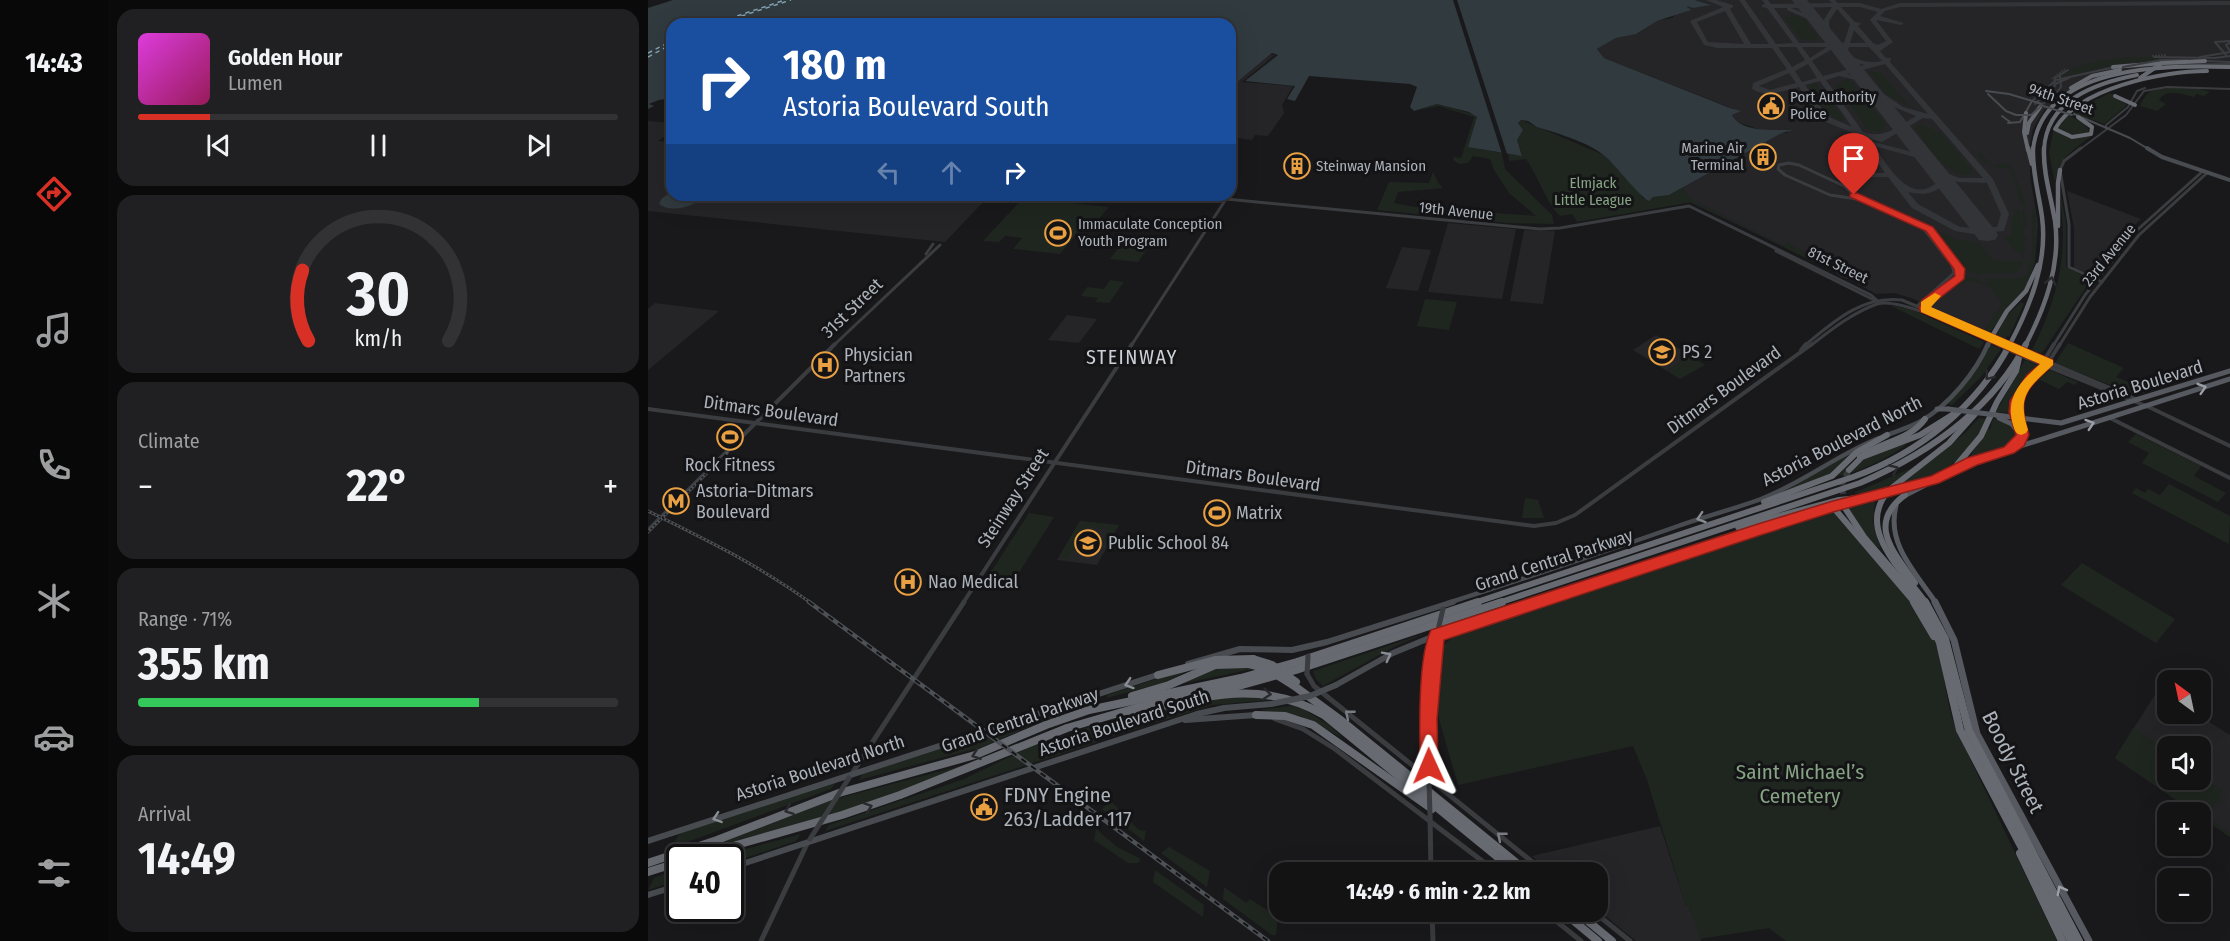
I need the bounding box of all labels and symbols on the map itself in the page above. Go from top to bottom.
street label: 94th Street [2026,79,2096,119]
place label: Port Authority Police [1790,88,1876,123]
public building icon: Port Authority Police [1756,91,1786,121]
pin [1828,133,1879,195]
place label: Marine Air Terminal [1681,139,1745,174]
building icon: Marine Air Terminal [1748,142,1778,172]
building icon: Steinway Mansion [1282,151,1312,181]
place label: Steinway Mansion [1316,157,1426,175]
park label: Elmjack Little League [1554,174,1632,209]
street label: 19th Avenue [1418,198,1494,224]
place label: Immaculate Conception Youth Program [1078,215,1222,250]
sports icon: Immaculate Conception Youth Program [1043,218,1073,248]
street label: 23rd Avenue [2078,220,2140,290]
street label: 81st Street [1805,243,1871,287]
street label: 31st Street [817,273,887,343]
one-way arrow [2043,276,2056,286]
school or university icon: PS 2 [1647,337,1677,367]
street label: Ditmars Boulevard [1663,341,1785,439]
place label: PS 2 [1682,341,1712,363]
place label: Physician Partners [844,344,913,387]
district label: STEINWAY [1086,345,1178,369]
hospital icon: Physician Partners [810,350,840,380]
street label: Astoria Boulevard [2074,355,2206,415]
one-way arrow [1985,369,1996,380]
one-way arrow [2196,383,2207,395]
street label: Ditmars Boulevard [702,391,840,431]
street label: Astoria Boulevard North [1758,391,1926,491]
one-way arrow [2084,419,2095,431]
sports icon: Rock Fitness [715,422,745,452]
street label: Steinway Street [973,444,1053,552]
place label: Rock Fitness [685,454,776,476]
street label: Ditmars Boulevard [1184,456,1322,496]
one-way arrow [1887,464,1898,476]
place label: Astoria–Ditmars Boulevard [696,480,814,523]
metro station icon: Astoria–Ditmars Boulevard [661,486,691,516]
sports icon: Matrix [1202,498,1232,528]
place label: Matrix [1236,502,1282,524]
one-way arrow [1696,511,1707,523]
street label: Grand Central Parkway [1472,524,1636,596]
school or university icon: Public School 84 [1073,528,1103,558]
place label: Public School 84 [1108,532,1229,554]
hospital icon: Nao Medical [893,567,923,597]
place label: Nao Medical [928,571,1018,593]
one-way arrow [1381,652,1391,663]
north arrow [2157,670,2211,724]
one-way arrow [1124,677,1135,690]
street label: Grand Central Parkway [939,683,1101,757]
street label: Astoria Boulevard South [1036,685,1212,761]
one-way arrow [1262,687,1271,700]
street label: Boody Street [1976,707,2050,817]
one-way arrow [1344,711,1355,722]
street label: Astoria Boulevard North [733,730,907,806]
position arrow [1397,734,1461,798]
one-way arrow [971,747,982,760]
park label: Saint Michael’s Cemetery [1736,759,1864,809]
place label: FDNY Engine 263/Ladder 117 [1004,782,1132,832]
public building icon: FDNY Engine 263/Ladder 117 [969,792,999,822]
one-way arrow [862,801,873,814]
one-way arrow [785,803,795,816]
one-way arrow [712,810,723,823]
one-way arrow [1496,833,1507,844]
speed limit sign: 40 [666,844,744,922]
one-way arrow [2057,885,2068,896]

